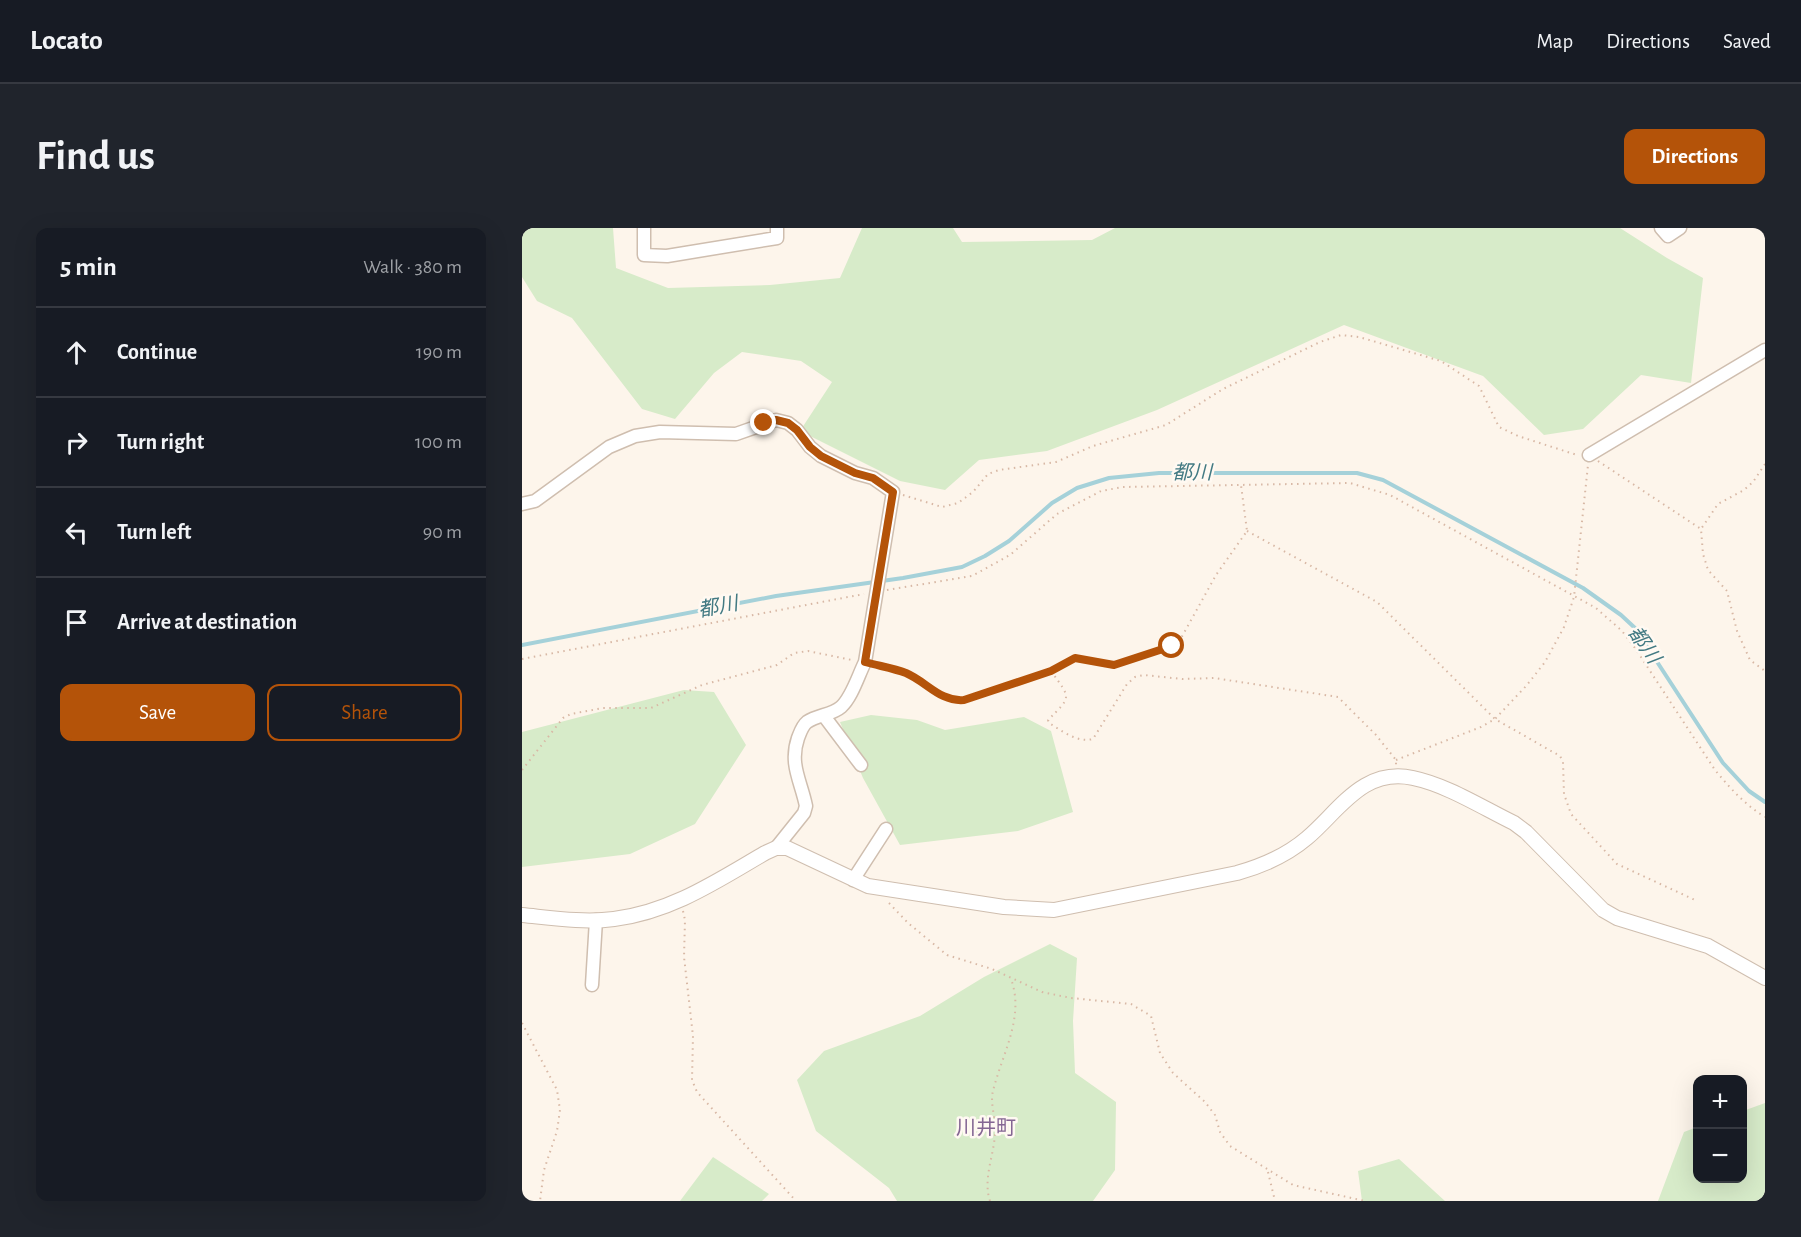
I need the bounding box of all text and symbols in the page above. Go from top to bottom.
text: Locato [30,27,103,55]
text: Map [1537,31,1573,52]
text: Directions [1606,31,1690,52]
text: Saved [1723,31,1771,52]
button: Directions [1624,129,1765,184]
text: Find us [36,135,155,177]
text: 5 min [60,254,117,280]
text: Walk · 380 m [363,257,462,277]
icon: ahead [60,336,93,369]
text: Continue [117,341,197,363]
text: 190 m [416,342,462,362]
route end [750,409,776,435]
icon: right [60,426,93,459]
text: Turn right [117,431,204,453]
text: 100 m [415,432,462,452]
water label: 都川 [1172,462,1214,483]
icon: left [60,516,93,549]
text: Turn left [117,521,191,543]
text: 90 m [423,522,462,542]
water label: 都川 [696,592,742,621]
icon: arrive [60,606,93,639]
text: Arrive at destination [117,611,297,633]
water label: 都川 [1624,622,1666,669]
route start [1158,632,1184,658]
button: Save [60,684,255,741]
button: Share [267,684,462,741]
map controls [1693,1075,1747,1183]
button: + [1693,1075,1747,1129]
district label: 川井町 [956,1117,1016,1138]
button: − [1693,1129,1747,1183]

